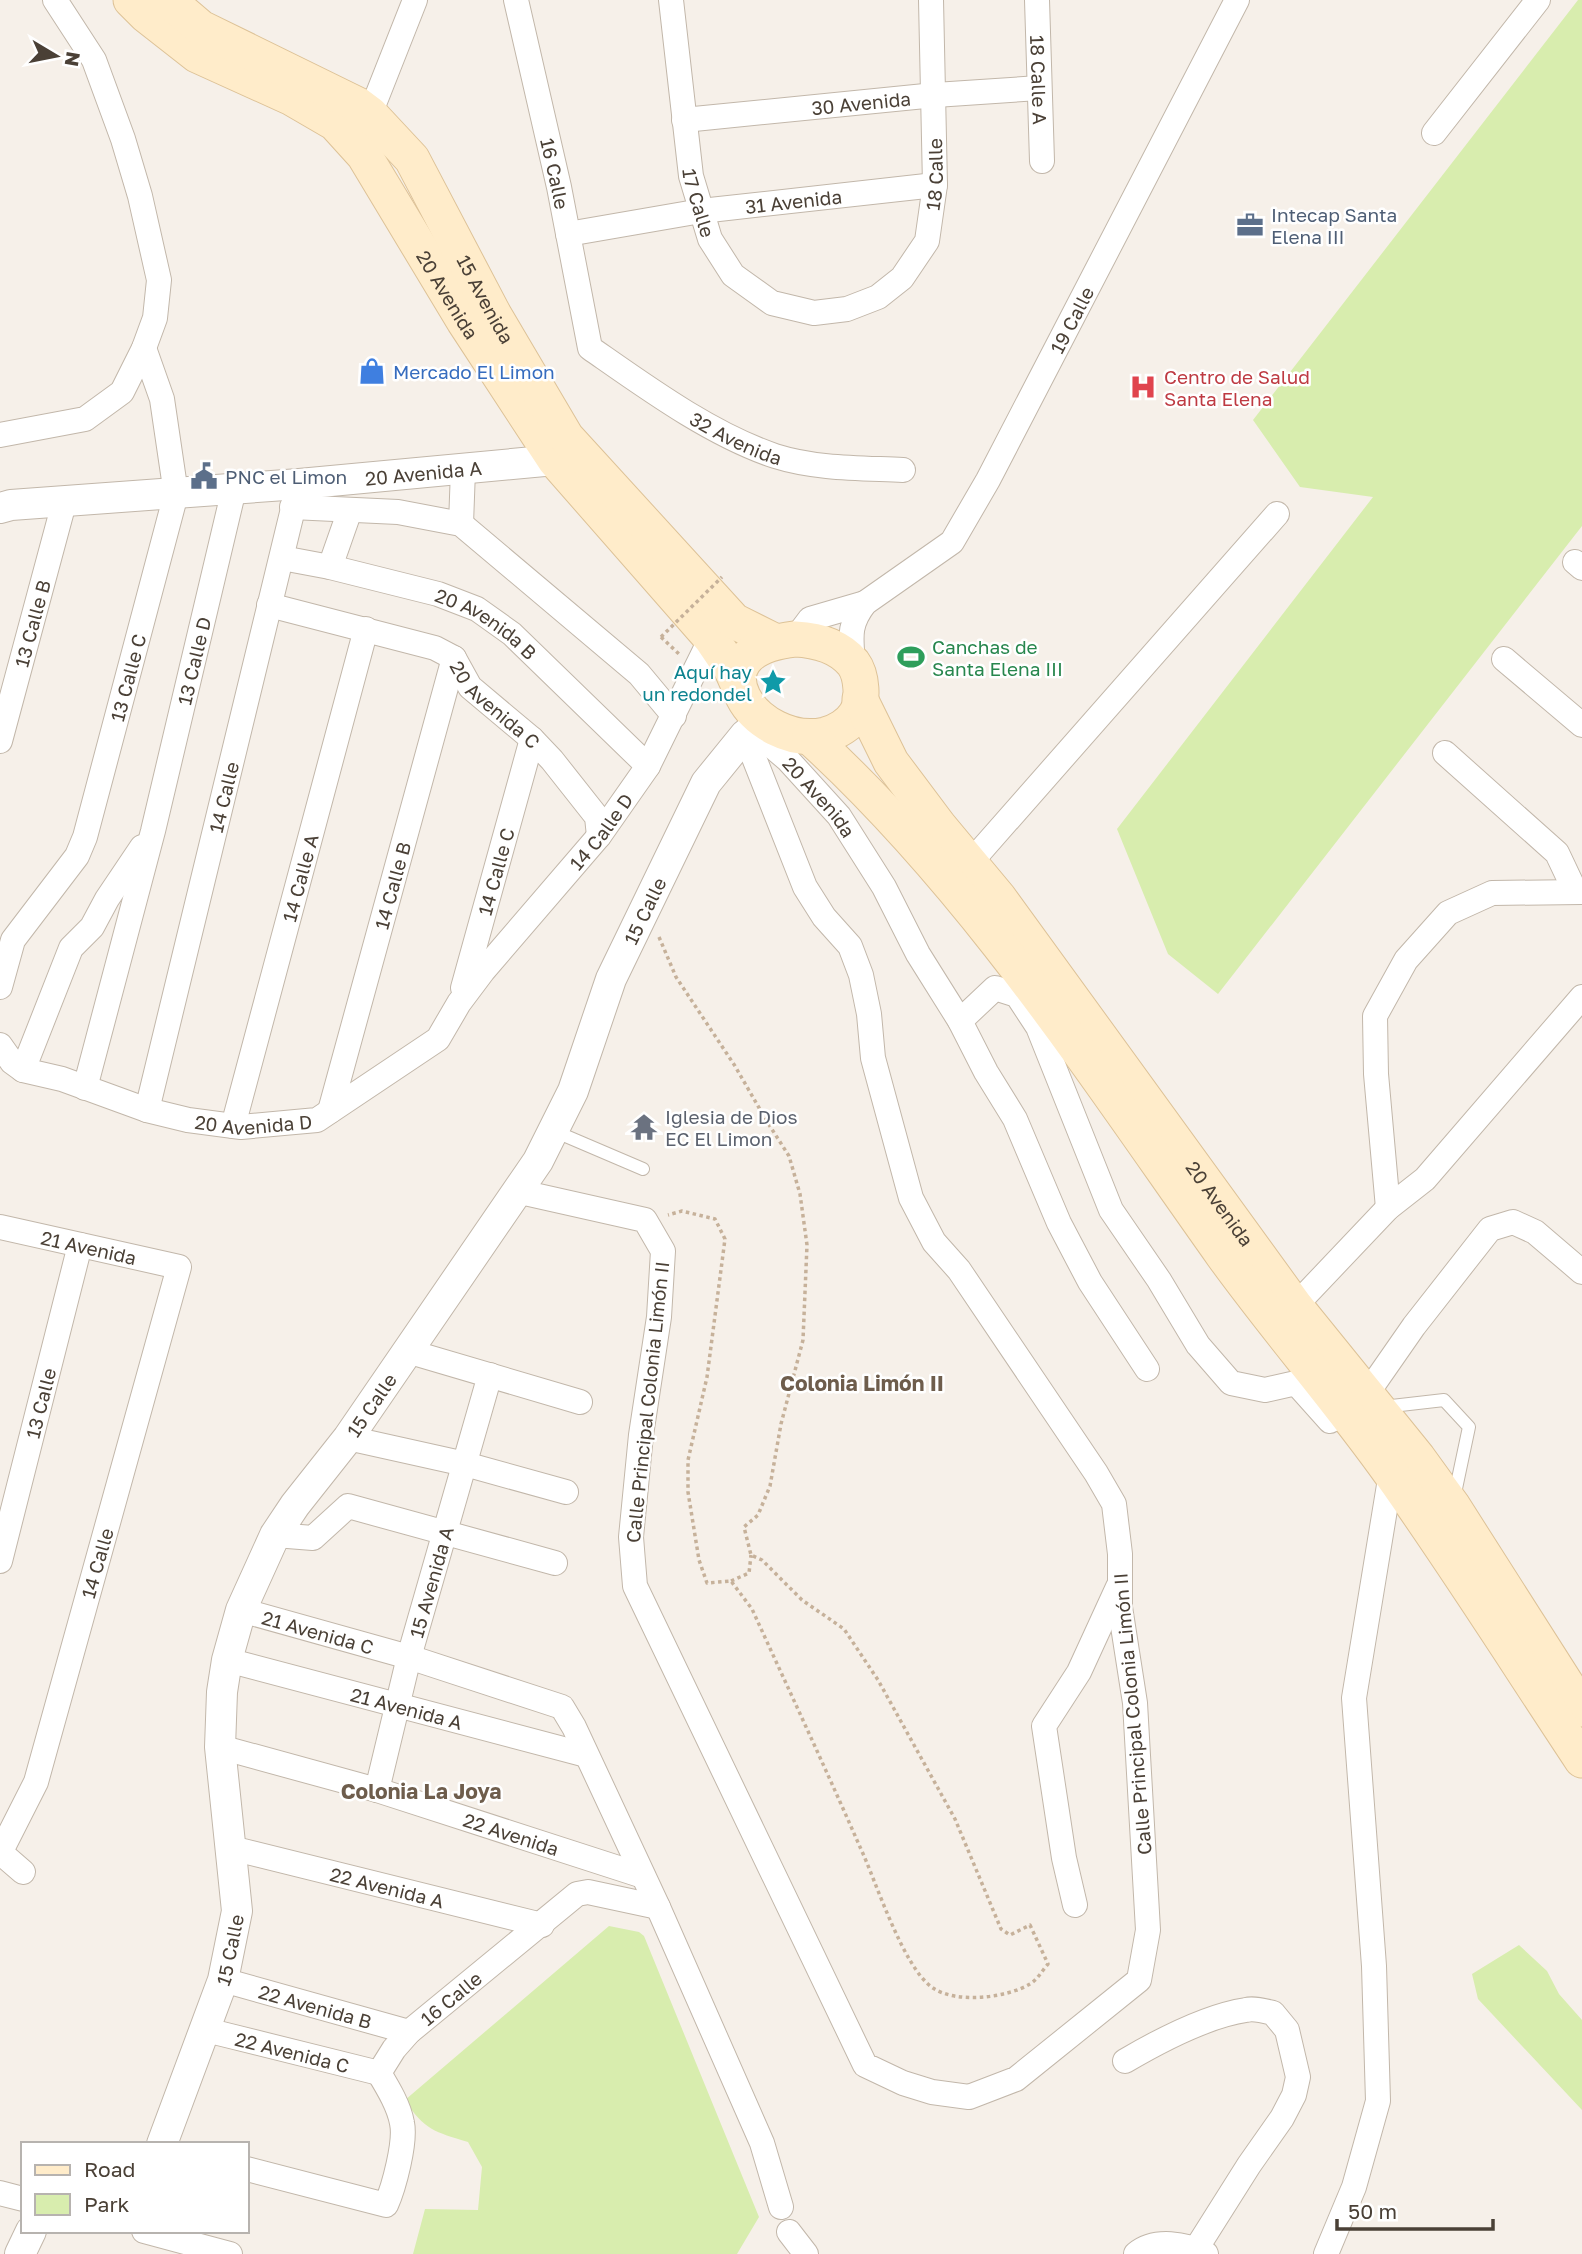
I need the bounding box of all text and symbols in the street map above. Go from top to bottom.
north arrow [21,21,91,91]
street label: 18 Calle A [1027,35,1052,125]
text: N [61,50,86,68]
street label: 30 Avenida [810,86,912,119]
street label: 16 Calle [537,136,574,211]
street label: 18 Calle [920,138,946,212]
street label: 17 Calle [679,167,720,240]
street label: 31 Avenida [744,184,843,218]
place label: Intecap Santa Elena III [1271,203,1397,248]
office icon: Intecap Santa Elena III [1235,210,1265,240]
street label: 20 Avenida [412,246,484,343]
street label: 15 Avenida [453,251,519,347]
street label: 19 Calle [1044,282,1098,357]
shop icon: Mercado El Limon [357,356,387,386]
place label: Mercado El Limon [393,360,555,383]
place label: Centro de Salud Santa Elena [1164,365,1310,410]
hospital icon: Centro de Salud Santa Elena [1128,372,1158,402]
street label: 32 Avenida [686,406,785,469]
street label: 20 Avenida A [364,455,483,489]
public building icon: PNC el Limon [189,461,219,491]
place label: PNC el Limon [225,465,347,488]
street label: 13 Calle B [9,577,54,669]
street label: 20 Avenida B [432,583,542,664]
street label: 13 Calle D [172,614,215,707]
street label: 13 Calle C [105,631,150,724]
place label: Canchas de Santa Elena III [932,635,1063,680]
sports icon: Canchas de Santa Elena III [896,642,926,672]
street label: 20 Avenida C [446,656,546,753]
place label: Aquí hay un redondel [642,660,752,705]
place icon: Aquí hay un redondel [758,667,788,697]
street label: 20 Avenida [779,751,861,841]
street label: 14 Calle [203,759,243,835]
street label: 14 Calle D [564,788,637,874]
street label: 14 Calle C [472,825,518,918]
street label: 14 Calle A [277,831,322,924]
street label: 14 Calle B [369,839,415,932]
street label: 15 Calle [618,873,670,948]
place label: Iglesia de Dios EC El Limon [665,1105,798,1150]
street label: 20 Avenida D [193,1109,313,1139]
temple icon: Iglesia de Dios EC El Limon [629,1112,659,1142]
street label: 20 Avenida [1182,1156,1259,1250]
street label: 21 Avenida [39,1225,139,1269]
street label: Calle Principal Colonia Limón II [621,1260,673,1544]
street label: 13 Calle [20,1365,60,1441]
street label: 15 Calle [341,1368,401,1441]
district label: Colonia Limón II [780,1370,944,1396]
street label: 15 Avenida A [404,1523,458,1640]
street label: 14 Calle [76,1525,118,1601]
street label: Calle Principal Colonia Limón II [1108,1572,1156,1856]
street label: 21 Avenida C [260,1605,376,1658]
street label: 21 Avenida A [348,1682,465,1733]
district label: Colonia La Joya [341,1778,501,1804]
street label: 22 Avenida [461,1807,562,1860]
street label: 22 Avenida A [328,1862,447,1912]
street label: 15 Calle [211,1912,248,1989]
street label: 16 Calle [415,1966,486,2030]
street label: 22 Avenida B [256,1979,375,2033]
street label: 22 Avenida C [233,2026,352,2077]
legend [21,2142,248,2233]
text: Road [84,2156,135,2182]
scale bar [1337,2188,1493,2232]
text: Park [84,2191,130,2217]
text: 50 m [1348,2198,1397,2224]

